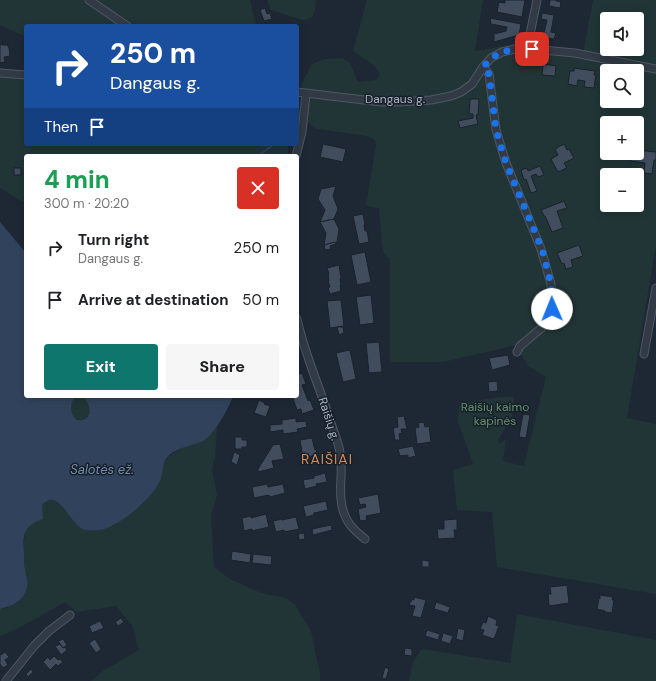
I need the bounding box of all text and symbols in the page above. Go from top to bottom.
map controls [600,12,644,212]
button: sound [600,12,644,56]
pin [515,32,549,66]
text: 250 m [110,35,196,72]
icon: arrive [521,38,543,60]
icon: right [44,40,96,92]
button: search [600,64,644,108]
text: Dangaus g. [110,71,200,95]
street label: Dangaus g. [365,91,425,107]
icon: arrive [86,116,108,138]
button: + [600,116,644,160]
text: Then [44,117,78,137]
text: 4 min [44,164,110,195]
button: close [237,167,279,209]
button: − [600,168,644,212]
text: 300 m · 20:20 [44,195,129,212]
text: Turn right [78,230,149,250]
icon: right [44,237,66,259]
text: 250 m [234,238,279,258]
text: Dangaus g. [78,250,143,267]
position arrow [531,288,573,330]
icon: arrive [44,289,66,311]
text: Arrive at destination [78,290,229,310]
text: 50 m [242,290,279,310]
button: Exit [44,344,158,390]
button: Share [166,344,279,390]
street label: Raišių g. [315,395,343,443]
park label: Raišių kaimo kapinės [461,399,529,429]
district label: RAIŠIAI [301,450,353,468]
water label: Salotės ež. [70,461,134,478]

